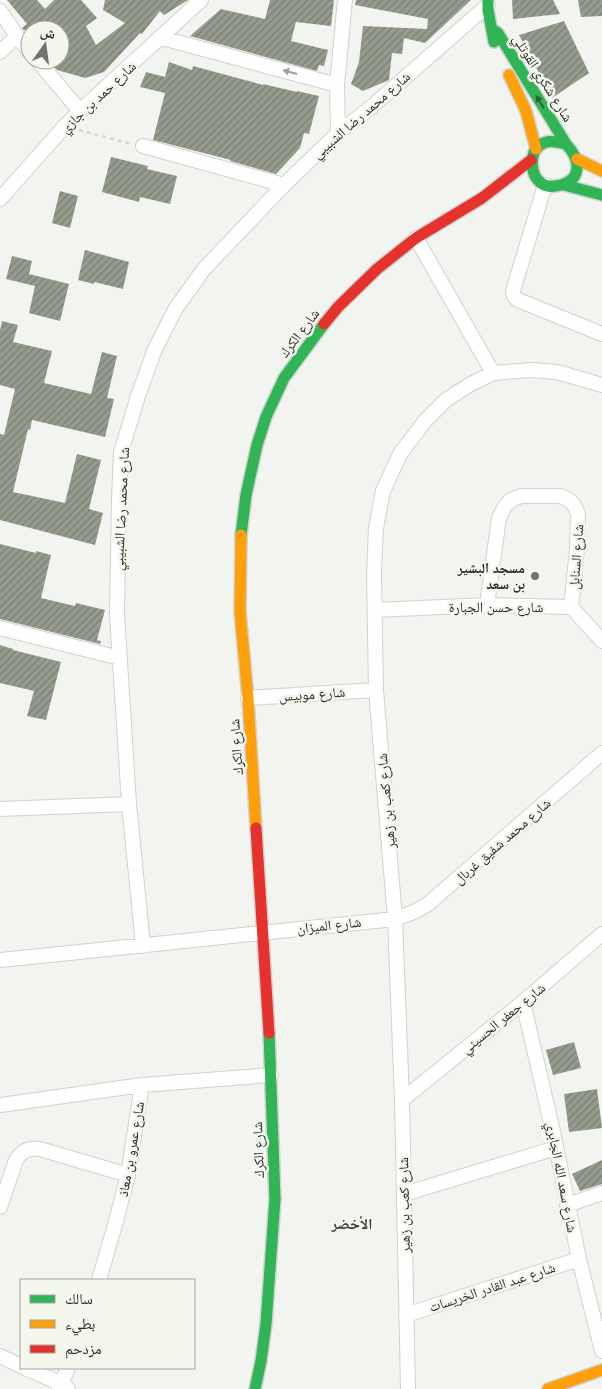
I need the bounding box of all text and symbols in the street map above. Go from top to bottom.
north arrow [20,20,70,70]
text: ش [39,22,58,43]
street label: شارع شكري القوتلي [507,31,577,127]
street label: شارع حمد بن جازي [56,57,142,139]
street label: شارع محمد رضا الشبيبي [308,67,415,164]
one-way arrow [282,68,297,76]
one-way arrow [536,96,545,109]
street label: شارع الكرك [275,305,324,362]
street label: شارع محمد رضا الشبيبي [109,447,136,572]
street label: شارع السنابل [565,524,588,590]
place label: مسجد البشير بن سعد [457,559,525,593]
marker: مسجد البشير بن سعد [529,570,541,582]
street label: شارع حسن الجبارة [449,598,543,617]
street label: شارع موبيس [278,683,346,706]
street label: شارع الكرك [225,718,248,776]
street label: شارع كعب بن زهير [373,752,400,851]
street label: شارع محمد شفيق غربال [450,794,555,889]
street label: شارع الميزان [296,913,362,938]
street label: شارع جعفر الحسيني [457,978,550,1060]
street label: شارع عمرو بن معاذ [114,1100,149,1198]
street label: شارع سعد الله الجابري [540,1120,582,1235]
street label: شارع الكرك [248,1121,269,1179]
street label: شارع كعب بن زهير [394,1157,415,1254]
district label: الأخضر [331,1214,372,1233]
street label: شارع عبد القادر الخريسات [427,1258,558,1317]
legend [20,1279,195,1369]
text: سالك [65,1289,93,1308]
text: بطيء [65,1314,95,1336]
text: مزدحم [65,1339,102,1359]

